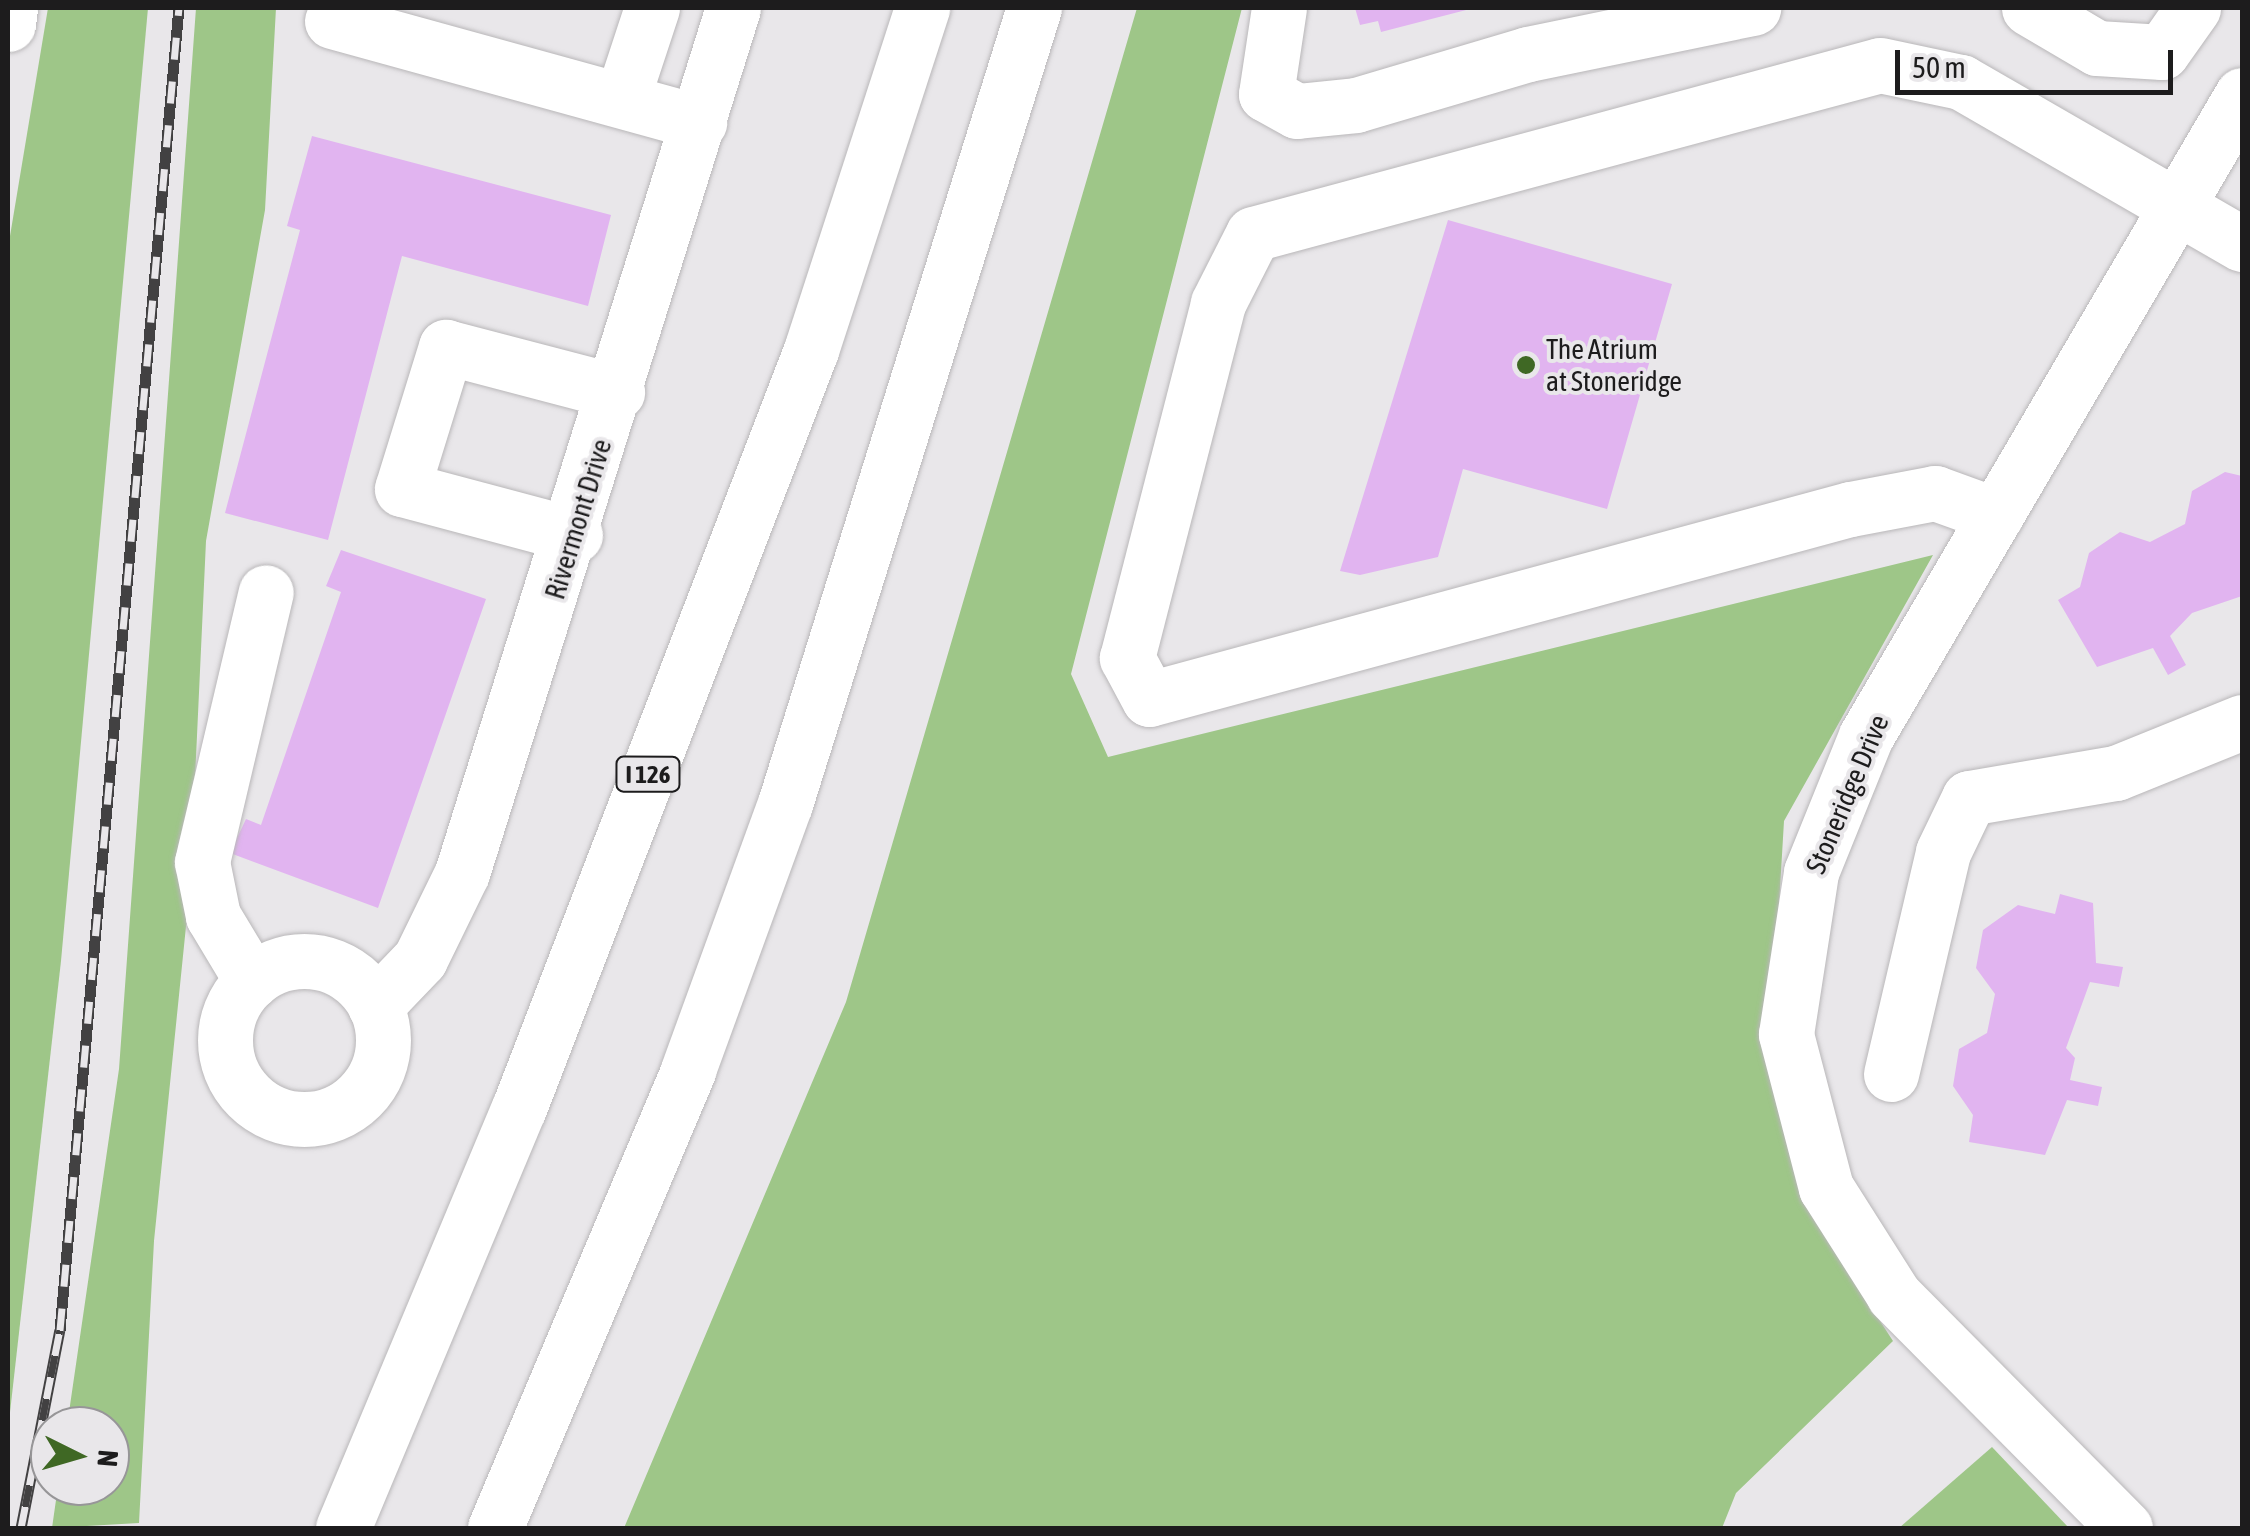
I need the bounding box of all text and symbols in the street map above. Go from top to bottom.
scale bar [1900,30,2178,92]
text: 50 m [1912,50,1966,84]
place label: The Atrium at Stoneridge [1546,332,1682,398]
marker: The Atrium at Stoneridge [1515,354,1537,376]
street label: Rivermont Drive [538,435,618,603]
street label: Stoneridge Drive [1798,709,1896,879]
road number: I 126 [613,754,683,794]
north arrow [30,1406,130,1506]
text: N [91,1449,125,1468]

